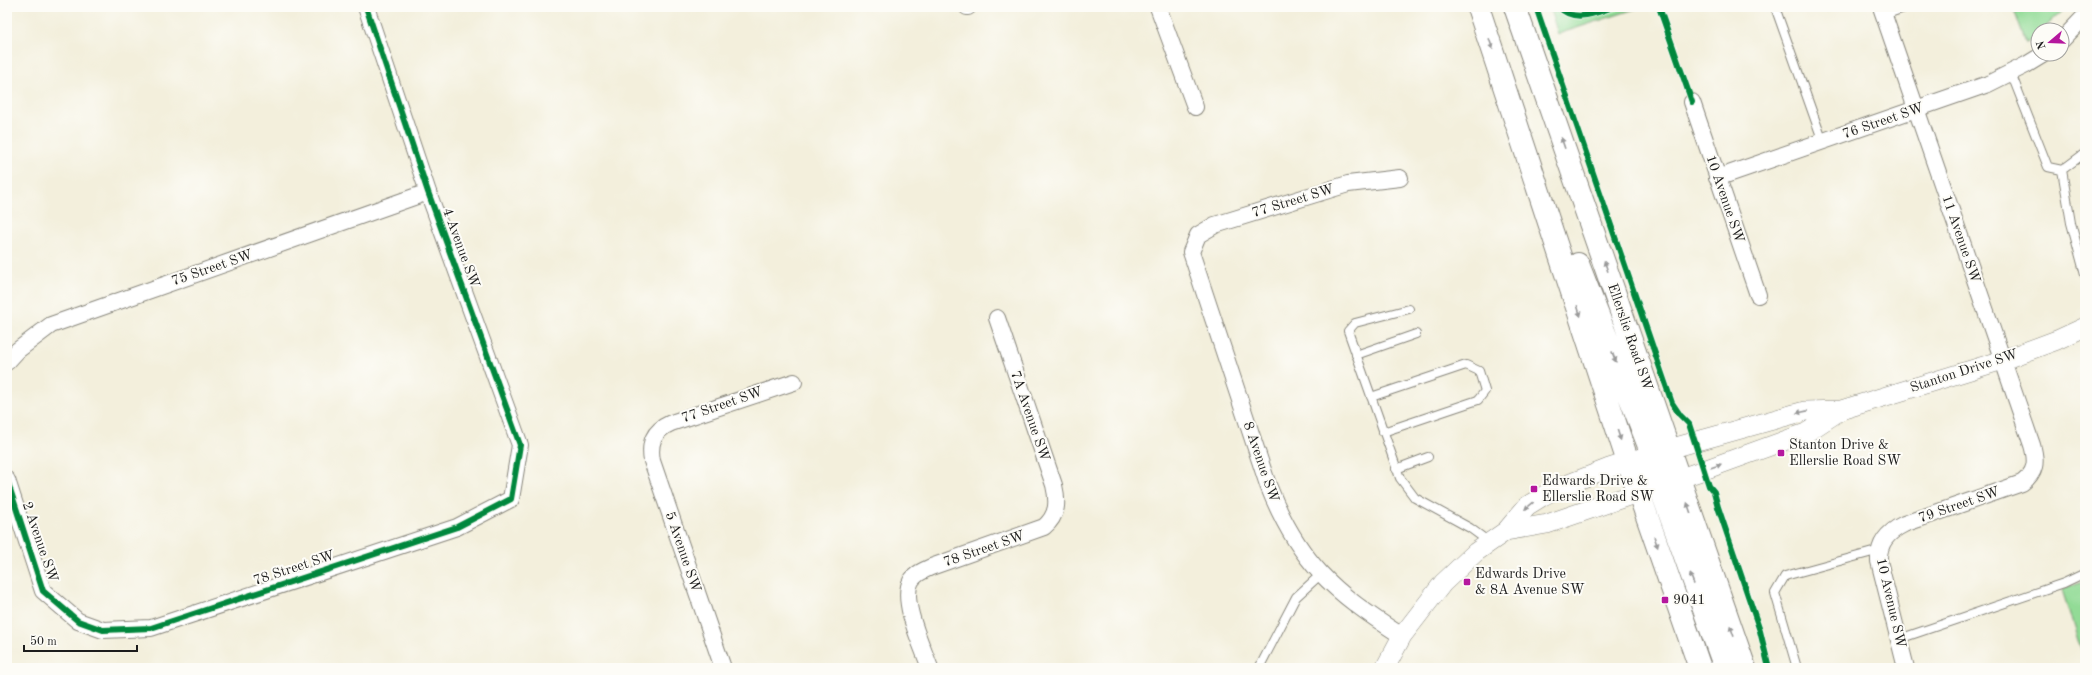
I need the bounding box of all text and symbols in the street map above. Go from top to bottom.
north arrow [2030,22,2070,62]
one-way arrow [1488,38,1494,50]
text: N [2035,38,2049,51]
street label: 76 Street SW [1841,101,1925,141]
one-way arrow [1560,137,1566,149]
street label: 10 Avenue SW [1703,153,1747,245]
street label: 77 Street SW [1250,182,1336,220]
street label: 11 Avenue SW [1939,193,1983,285]
street label: 4 Avenue SW [440,206,482,290]
street label: 75 Street SW [170,248,254,288]
one-way arrow [1603,260,1609,272]
street label: Ellerslie Road SW [1605,282,1655,392]
one-way arrow [1576,305,1582,317]
street label: Stanton Drive SW [1908,347,2020,395]
one-way arrow [1612,351,1618,363]
street label: 7A Avenue SW [1008,369,1052,463]
street label: 77 Street SW [680,385,764,425]
one-way arrow [1796,409,1809,415]
street label: 8 Avenue SW [1241,420,1281,504]
one-way arrow [1617,429,1623,441]
place label: Stanton Drive & Ellerslie Road SW [1789,438,1901,468]
marker: Stanton Drive & Ellerslie Road SW [1776,448,1786,458]
one-way arrow [1710,462,1722,468]
place label: Edwards Drive & Ellerslie Road SW [1542,474,1654,504]
marker: Edwards Drive & Ellerslie Road SW [1529,484,1539,494]
street label: 79 Street SW [1917,485,2001,525]
street label: 2 Avenue SW [20,500,60,584]
one-way arrow [1524,501,1535,510]
one-way arrow [1686,502,1692,514]
street label: 5 Avenue SW [663,510,703,594]
street label: 78 Street SW [942,529,1026,569]
one-way arrow [1653,536,1659,548]
street label: 78 Street SW [252,548,337,588]
street label: 10 Avenue SW [1874,557,1908,650]
place label: Edwards Drive & 8A Avenue SW [1475,567,1585,597]
one-way arrow [1689,573,1695,585]
marker: Edwards Drive & 8A Avenue SW [1462,577,1472,587]
place label: 9041 [1673,593,1705,607]
marker: 9041 [1660,595,1670,605]
one-way arrow [1729,625,1735,637]
scale bar [24,627,137,653]
text: 50 m [30,635,57,648]

